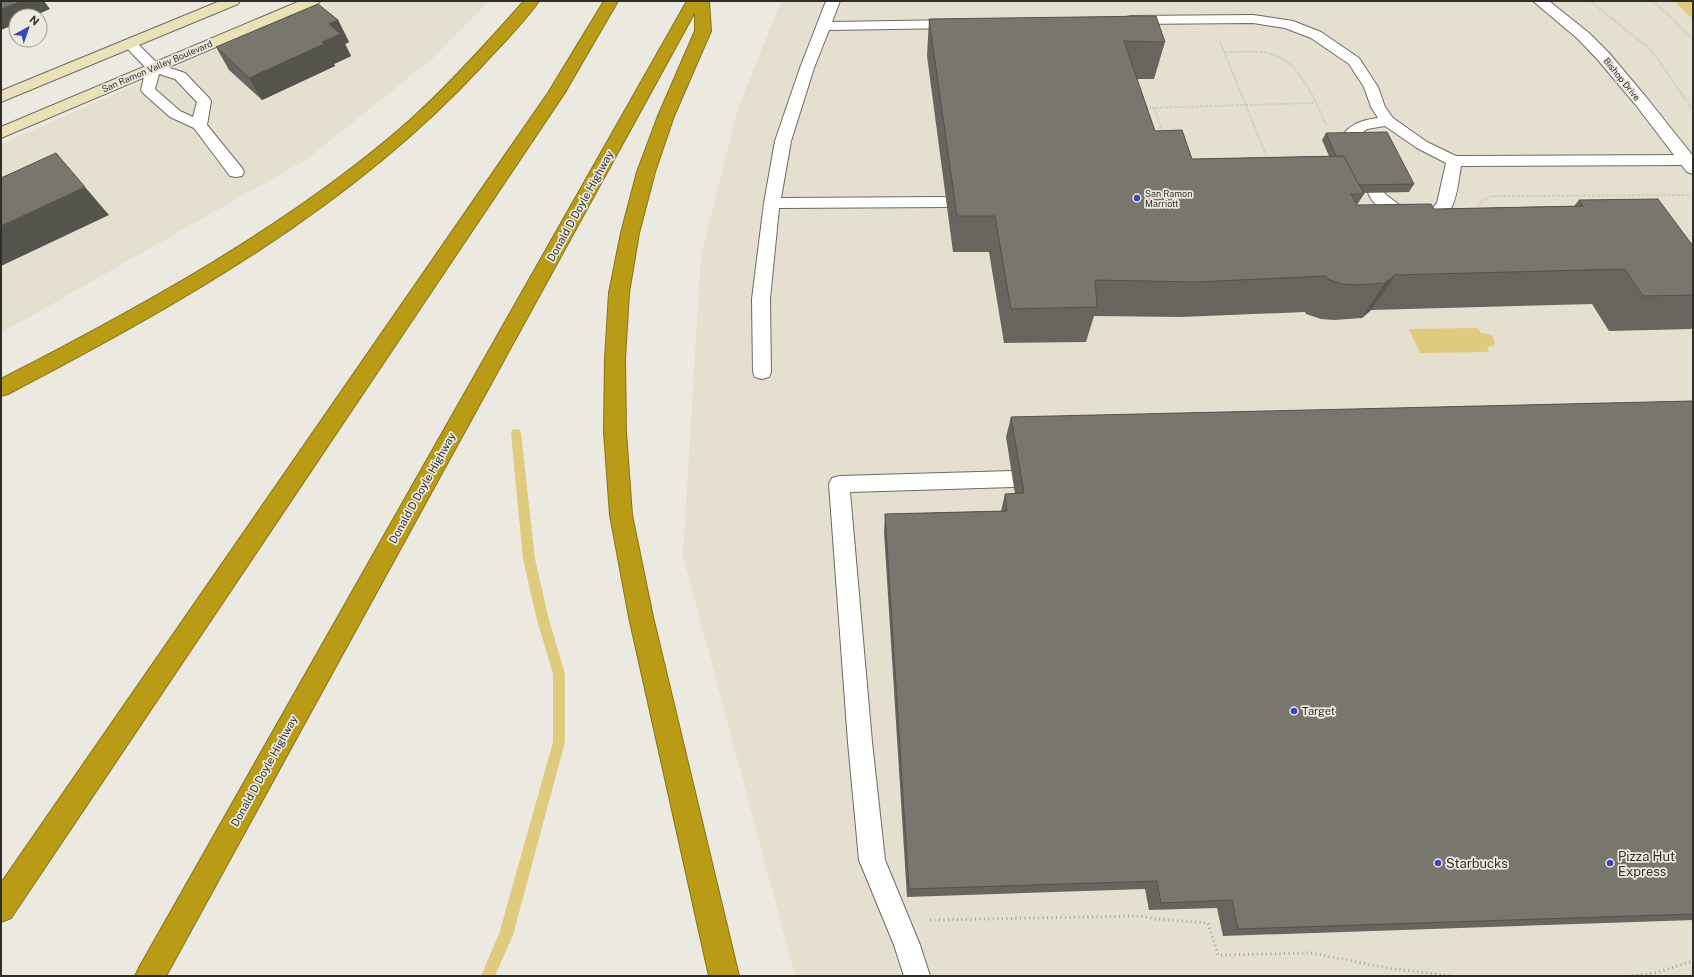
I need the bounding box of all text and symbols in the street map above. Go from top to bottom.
north arrow [8,8,48,48]
text: N [27,13,42,28]
street label: San Ramon Valley Boulevard [100,38,214,94]
street label: Bishop Drive [1601,55,1643,103]
street label: Donald D Doyle Highway [545,148,616,263]
place label: San Ramon Marriott [1145,188,1192,209]
marker: San Ramon Marriott [1132,193,1142,203]
street label: Donald D Doyle Highway [387,430,458,545]
place label: Target [1302,705,1335,717]
marker: Target [1289,706,1299,716]
street label: Donald D Doyle Highway [229,713,300,828]
place label: Pizza Hut Express [1618,849,1675,879]
place label: Starbucks [1446,856,1508,871]
marker: Starbucks [1433,858,1443,868]
marker: Pizza Hut Express [1605,858,1615,868]

